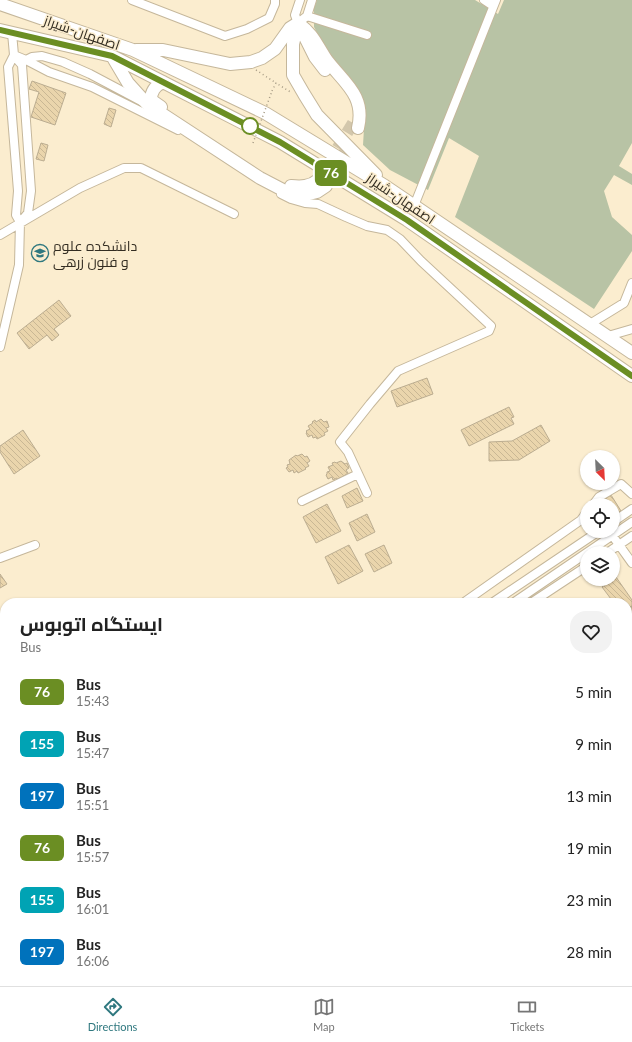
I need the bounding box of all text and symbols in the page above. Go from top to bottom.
street label: اصفهان-شیراز [41,11,122,53]
unlabelled marker [241,117,259,135]
line badge: 76 [313,160,349,186]
text: 76 [323,164,339,181]
street label: اصفهان-شیراز [362,168,439,227]
place label: دانشکده علوم و فنون زرهی [53,237,137,270]
school or university icon: دانشکده علوم و فنون زرهی [30,243,50,263]
north arrow [580,450,620,490]
map controls [580,450,620,586]
button: locate [580,498,620,538]
button: layers [580,546,620,586]
button: heart [570,611,612,653]
text: ایستگاه اتوبوس [20,612,163,635]
text: Bus [20,639,41,655]
text: Bus [76,675,101,693]
text: 76 [34,683,50,700]
text: 5 min [575,683,612,701]
text: 15:43 [76,693,109,709]
text: Bus [76,727,101,745]
text: 155 [30,735,54,752]
text: 9 min [575,735,612,753]
text: 15:47 [76,745,109,761]
text: Bus [76,779,101,797]
text: 197 [30,787,54,804]
text: 13 min [566,787,612,805]
text: 15:51 [76,797,109,813]
text: Bus [76,831,101,849]
text: 76 [34,839,50,856]
text: 19 min [566,839,612,857]
text: 15:57 [76,849,109,865]
text: Bus [76,883,101,901]
text: 155 [30,891,54,908]
text: 23 min [566,891,612,909]
text: 16:01 [76,901,109,917]
text: Bus [76,935,101,953]
text: 197 [30,943,54,960]
text: 28 min [566,943,612,961]
text: 16:06 [76,953,109,969]
tab: Directions [88,996,137,1033]
tab: Map [313,996,335,1033]
tab: Tickets [510,996,544,1033]

